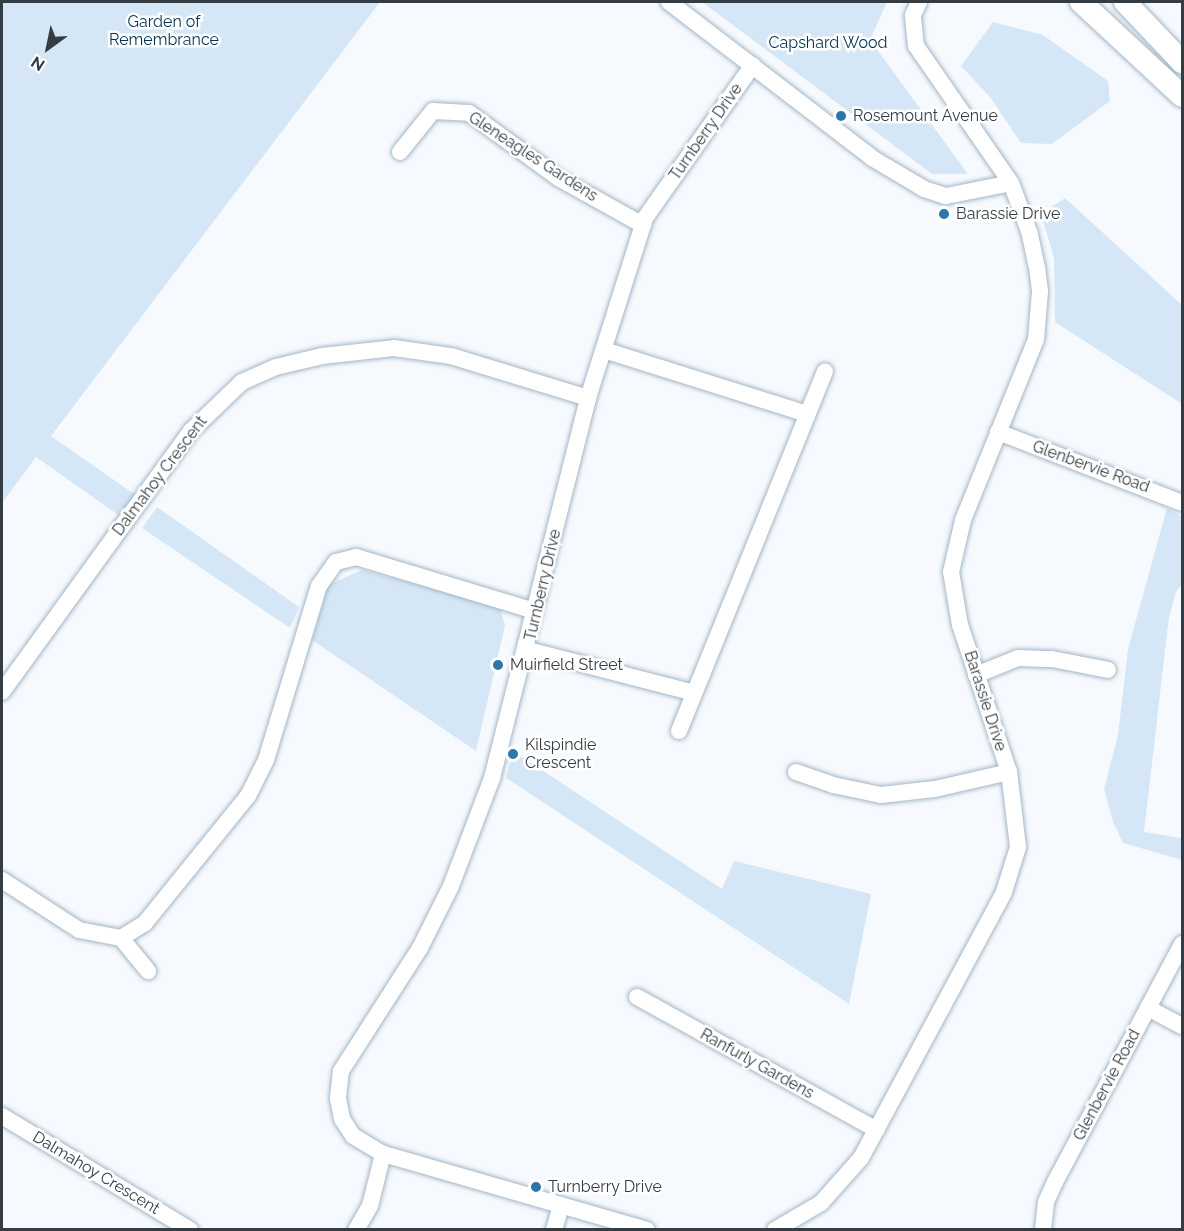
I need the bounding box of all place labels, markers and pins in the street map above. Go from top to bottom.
place label: Rosemount Avenue [853,106,998,126]
marker: Rosemount Avenue [834,109,848,123]
place label: Barassie Drive [956,204,1060,224]
marker: Barassie Drive [937,207,951,221]
place label: Muirfield Street [510,655,623,675]
marker: Muirfield Street [491,658,505,672]
place label: Kilspindie Crescent [525,735,596,773]
marker: Kilspindie Crescent [506,747,520,761]
place label: Turnberry Drive [548,1177,662,1197]
marker: Turnberry Drive [529,1180,543,1194]

